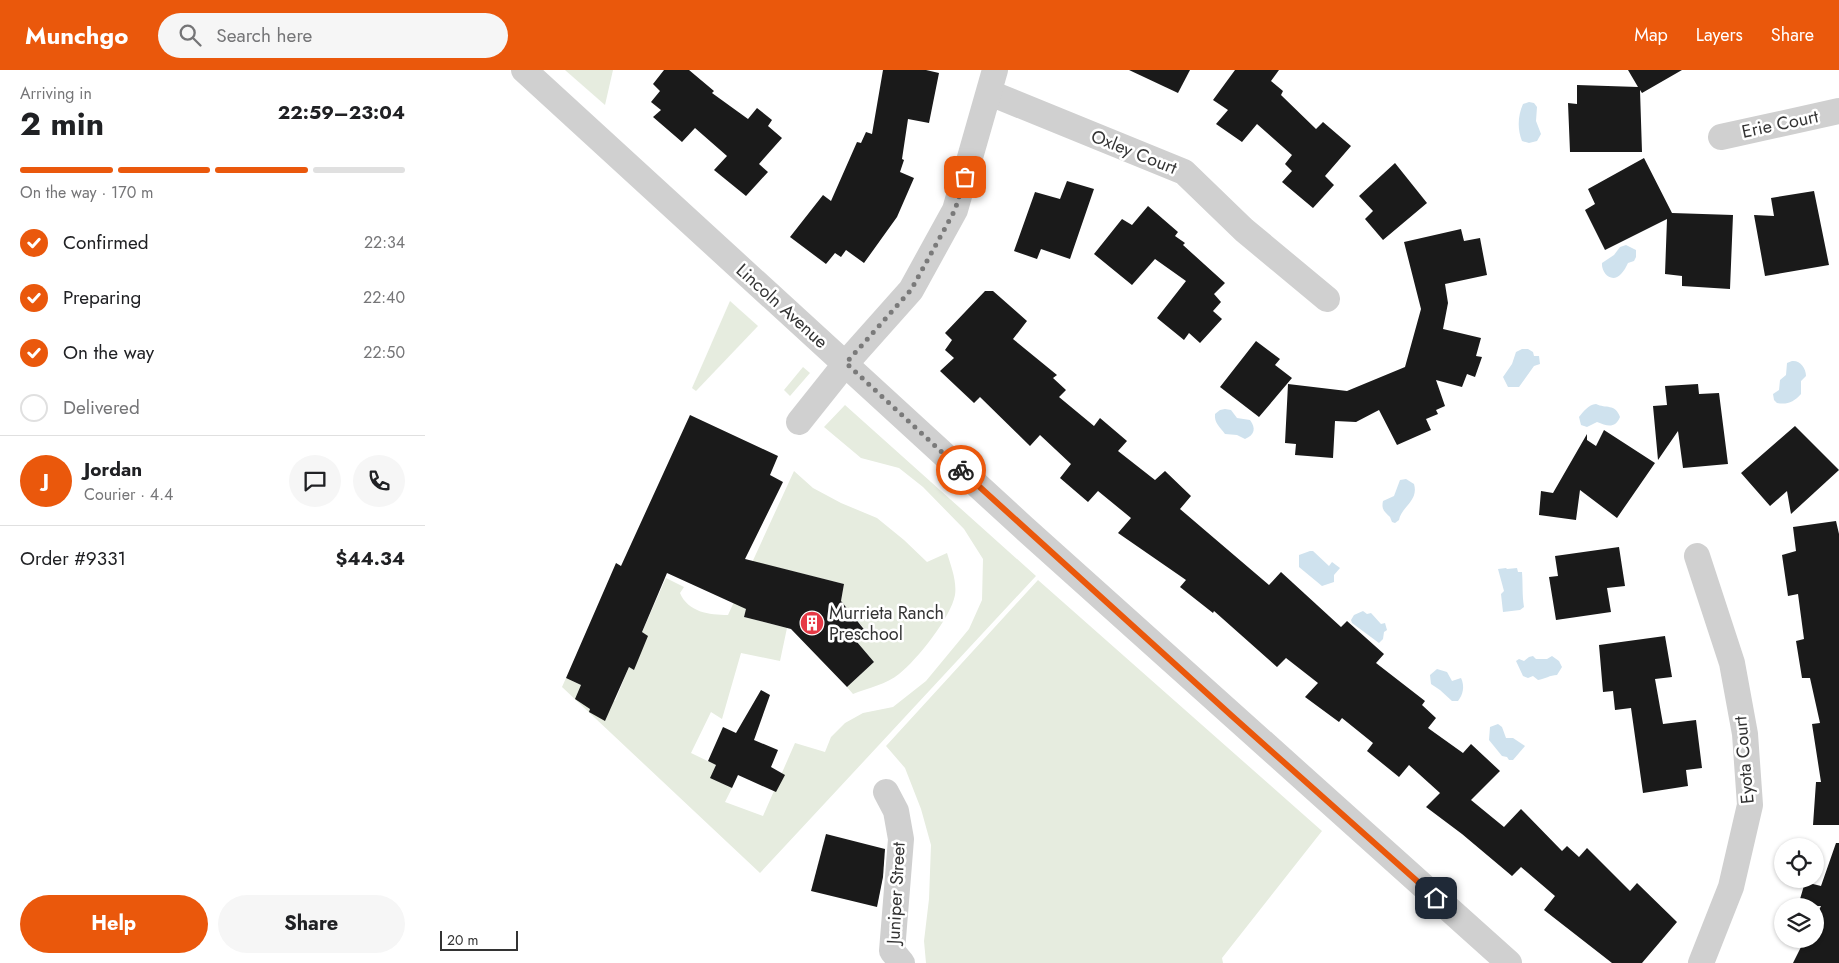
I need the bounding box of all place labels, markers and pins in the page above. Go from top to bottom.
pin [944,156,986,198]
place label: Murrieta Ranch Preschool [829,600,944,647]
building icon: Murrieta Ranch Preschool [799,610,825,636]
pin [1415,877,1457,919]

